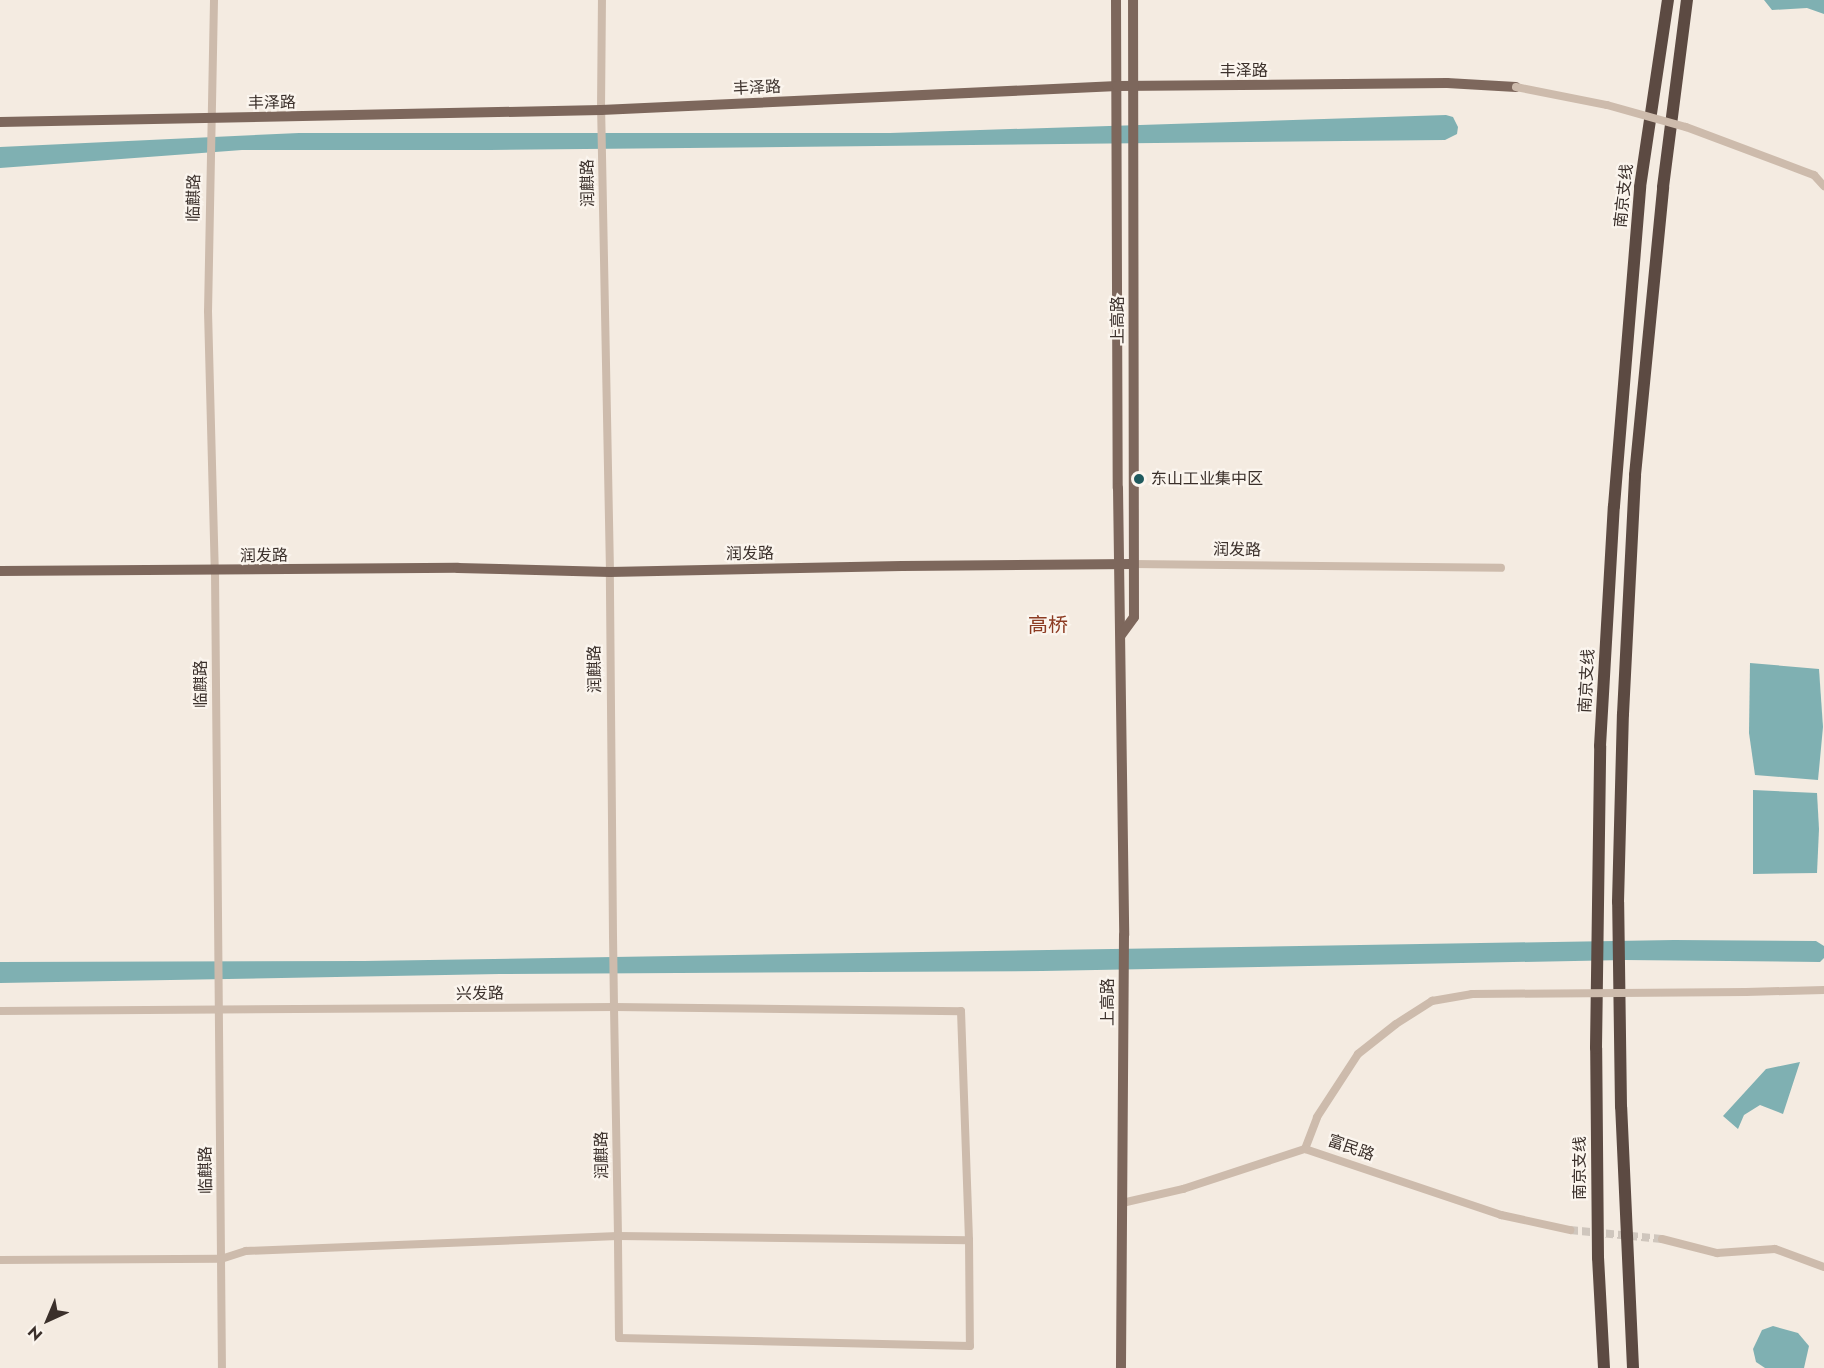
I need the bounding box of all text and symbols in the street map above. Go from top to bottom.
street label: 丰泽路 [1220,61,1268,81]
street label: 丰泽路 [733,77,781,99]
street label: 丰泽路 [248,93,296,113]
street label: 润麒路 [578,159,598,207]
street label: 南京支线 [1611,163,1637,229]
street label: 临麒路 [184,174,204,222]
street label: 上高路 [1108,296,1128,344]
place label: 东山工业集中区 [1151,469,1263,489]
marker: 东山工业集中区 [1132,472,1146,486]
street label: 润发路 [1213,540,1261,560]
street label: 润发路 [726,544,774,564]
street label: 润发路 [240,546,288,566]
district label: 高桥 [1028,613,1068,637]
street label: 润麒路 [585,645,605,693]
street label: 南京支线 [1576,649,1598,713]
street label: 临麒路 [191,660,211,708]
street label: 上高路 [1098,978,1118,1026]
street label: 兴发路 [456,984,504,1004]
street label: 润麒路 [592,1131,612,1179]
street label: 富民路 [1325,1131,1377,1165]
street label: 南京支线 [1570,1136,1590,1200]
street label: 临麒路 [196,1146,216,1194]
north arrow [18,1290,78,1350]
text: N [23,1321,48,1346]

